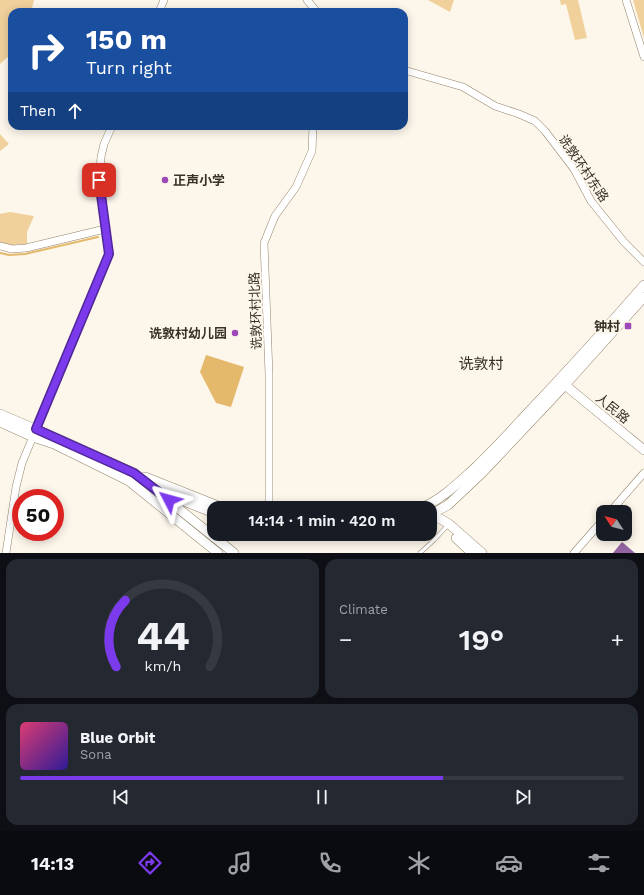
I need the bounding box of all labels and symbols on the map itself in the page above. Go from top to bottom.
street label: 诜敦环村东路 [556,132,612,205]
pin [82,163,116,197]
place label: 正声小学 [173,173,225,188]
marker: 正声小学 [160,175,170,185]
street label: 诜敦环村北路 [247,272,264,350]
place label: 钟村 [594,319,620,334]
marker: 钟村 [623,321,633,331]
place label: 诜敦村幼儿园 [149,326,227,341]
marker: 诜敦村幼儿园 [230,328,240,338]
district label: 诜敦村 [458,355,504,373]
street label: 人民路 [593,390,633,426]
position arrow [148,479,190,521]
speed limit sign: 50 [12,489,64,541]
north arrow [596,505,632,541]

